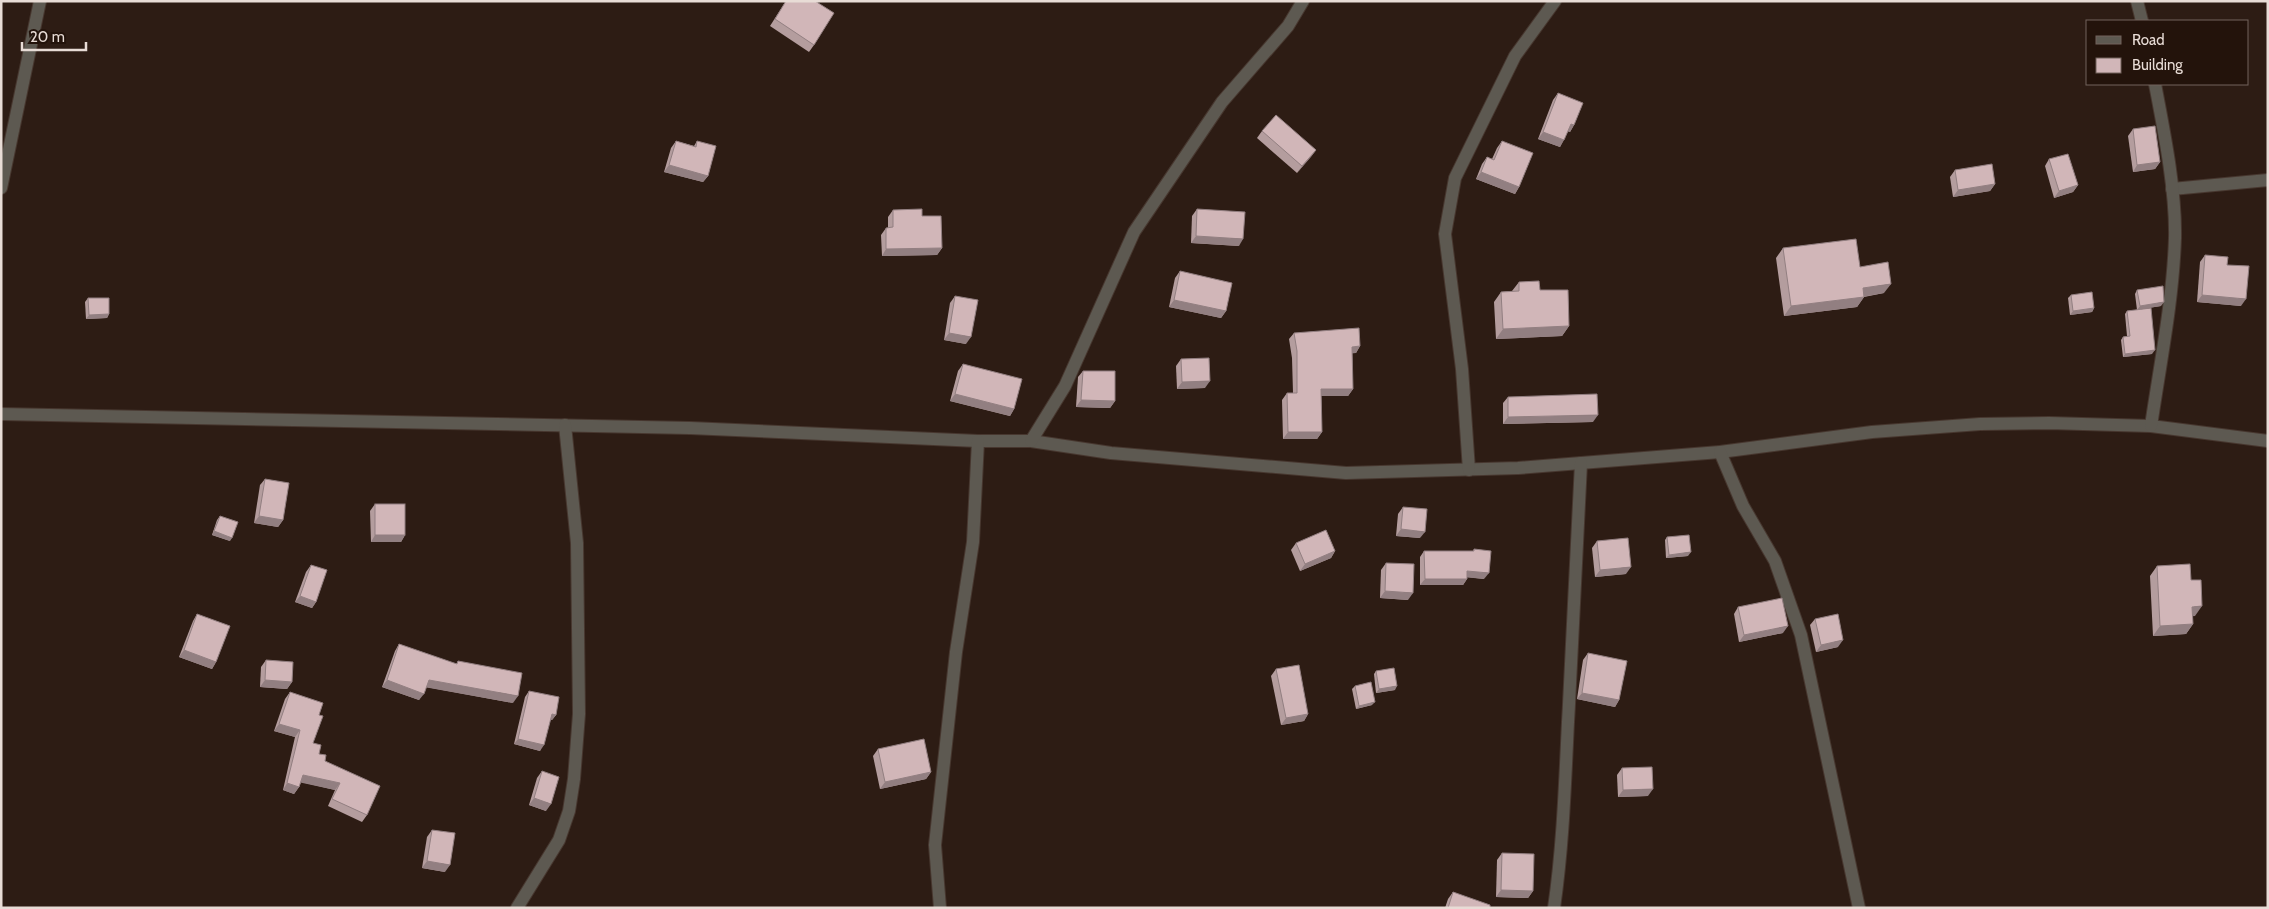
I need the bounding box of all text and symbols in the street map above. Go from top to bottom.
scale bar [22,20,86,52]
legend [2086,20,2249,85]
text: 20 m [30,28,65,46]
text: Road [2132,31,2165,49]
text: Building [2132,56,2183,74]

